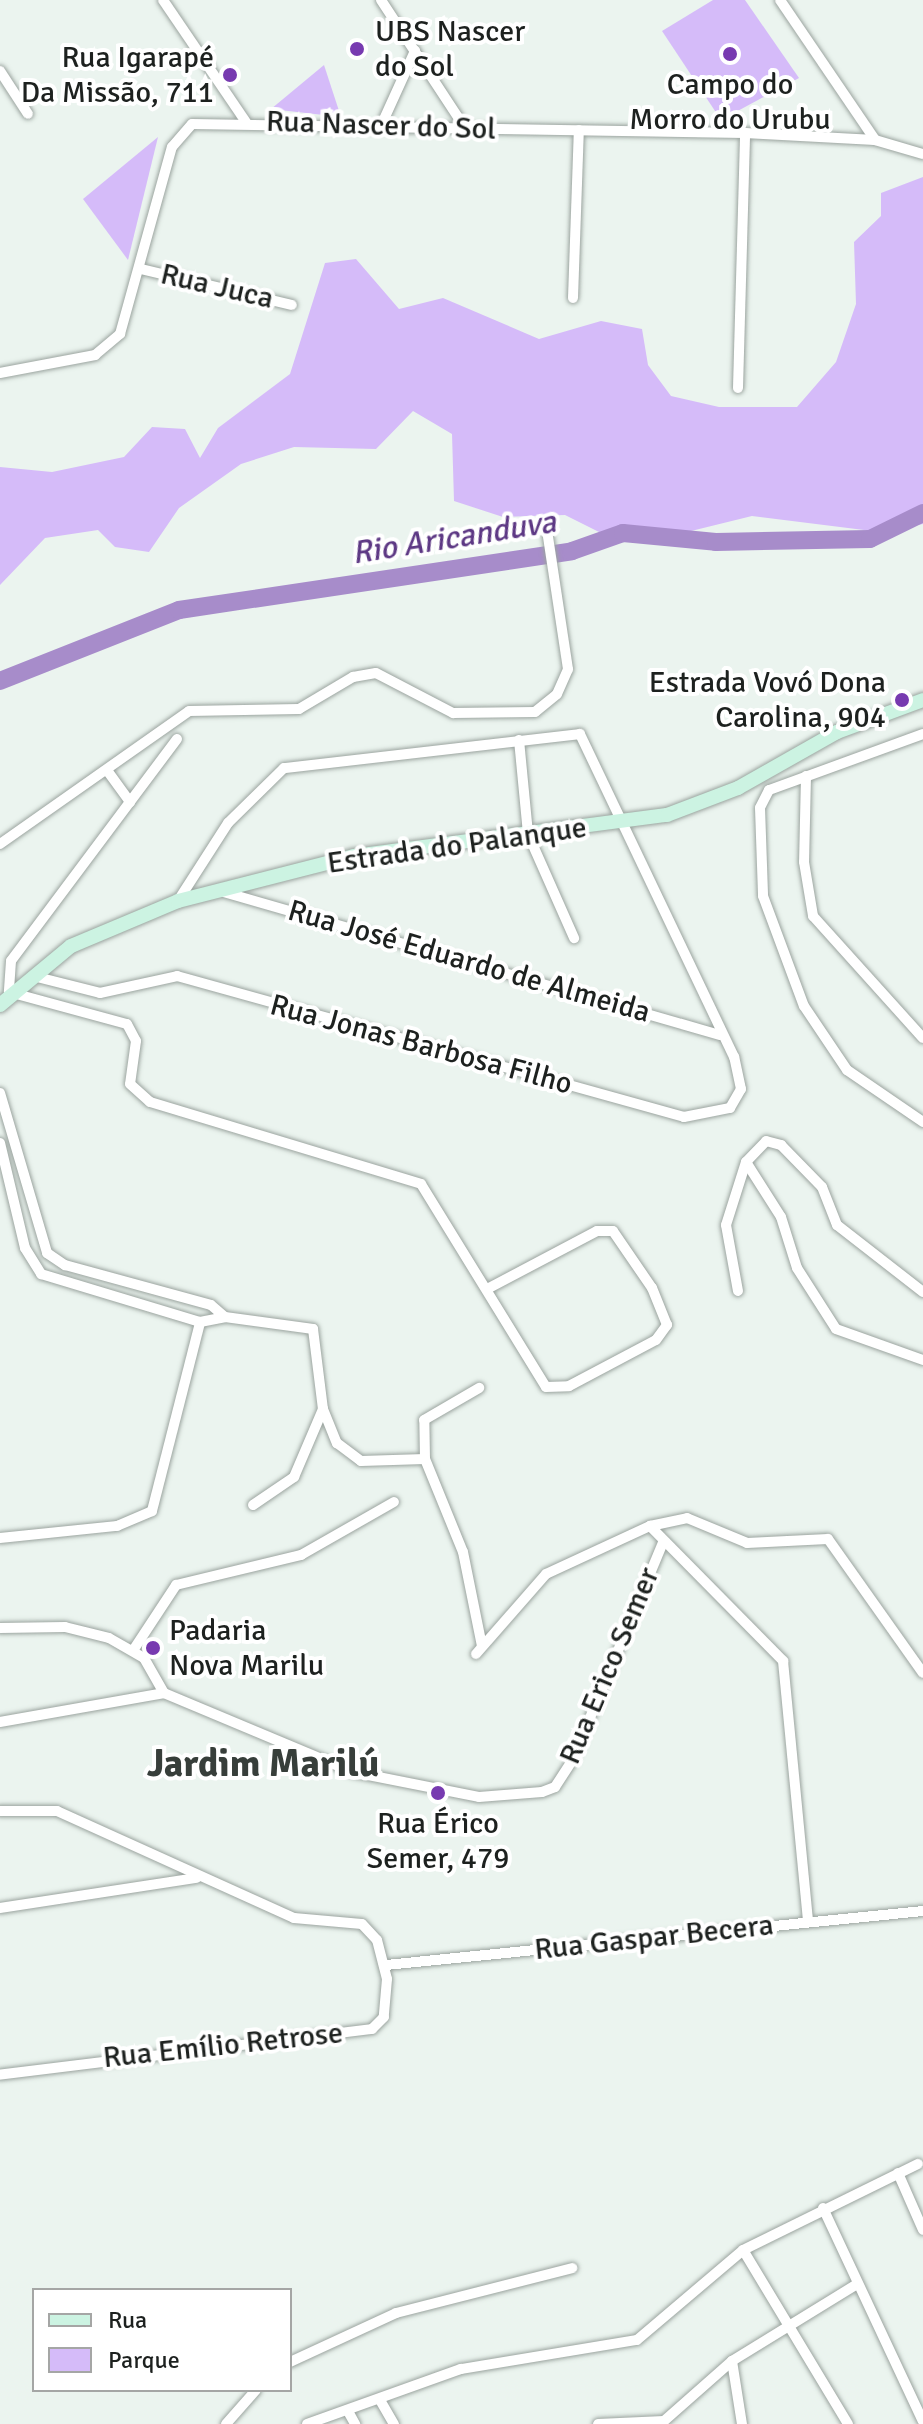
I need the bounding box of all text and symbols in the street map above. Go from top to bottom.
place label: UBS Nascer do Sol [375,14,525,84]
marker: UBS Nascer do Sol [346,38,368,60]
place label: Rua Igarapé Da Missão, 711 [21,40,214,110]
marker: Campo do Morro do Urubu [721,45,739,63]
marker: Rua Igarapé Da Missão, 711 [221,66,239,84]
place label: Campo do Morro do Urubu [629,67,831,138]
street label: Rua Nascer do Sol [265,104,497,148]
street label: Rua Juca [157,257,277,317]
water label: Rio Aricanduva [349,503,559,573]
place label: Estrada Vovó Dona Carolina, 904 [649,665,886,736]
marker: Estrada Vovó Dona Carolina, 904 [893,691,911,709]
street label: Estrada do Palanque [325,810,589,882]
street label: Rua José Eduardo de Almeida [284,893,654,1031]
street label: Rua Jonas Barbosa Filho [266,987,576,1103]
street label: Rua Erico Semer [552,1562,668,1770]
place label: Padaria Nova Marilu [169,1613,324,1684]
marker: Padaria Nova Marilu [144,1639,162,1657]
district label: Jardim Marilú [147,1741,379,1787]
marker: Rua Érico Semer, 479 [429,1784,447,1802]
place label: Rua Érico Semer, 479 [367,1806,509,1876]
street label: Rua Gaspar Becera [533,1908,775,1968]
street label: Rua Emílio Retrose [101,2016,345,2076]
legend [32,2288,292,2392]
text: Rua [108,2305,147,2335]
text: Parque [108,2345,180,2375]

